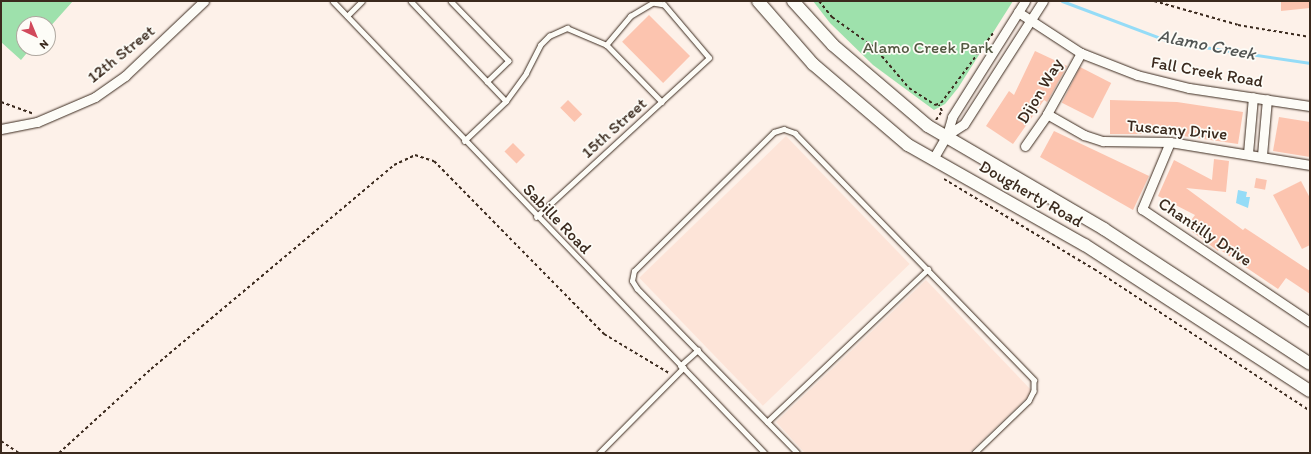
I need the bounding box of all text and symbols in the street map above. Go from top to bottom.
north arrow [16,16,56,56]
street label: 12th Street [83,21,159,87]
water label: Alamo Creek [1157,25,1257,65]
text: N [37,37,51,52]
park label: Alamo Creek Park [863,38,993,58]
street label: Fall Creek Road [1149,52,1265,92]
street label: Dijon Way [1013,55,1067,127]
street label: 15th Street [577,93,651,163]
street label: Tuscany Drive [1126,115,1228,145]
street label: Dougherty Road [975,156,1087,232]
street label: Sabille Road [518,180,596,258]
street label: Chantilly Drive [1154,193,1256,271]

